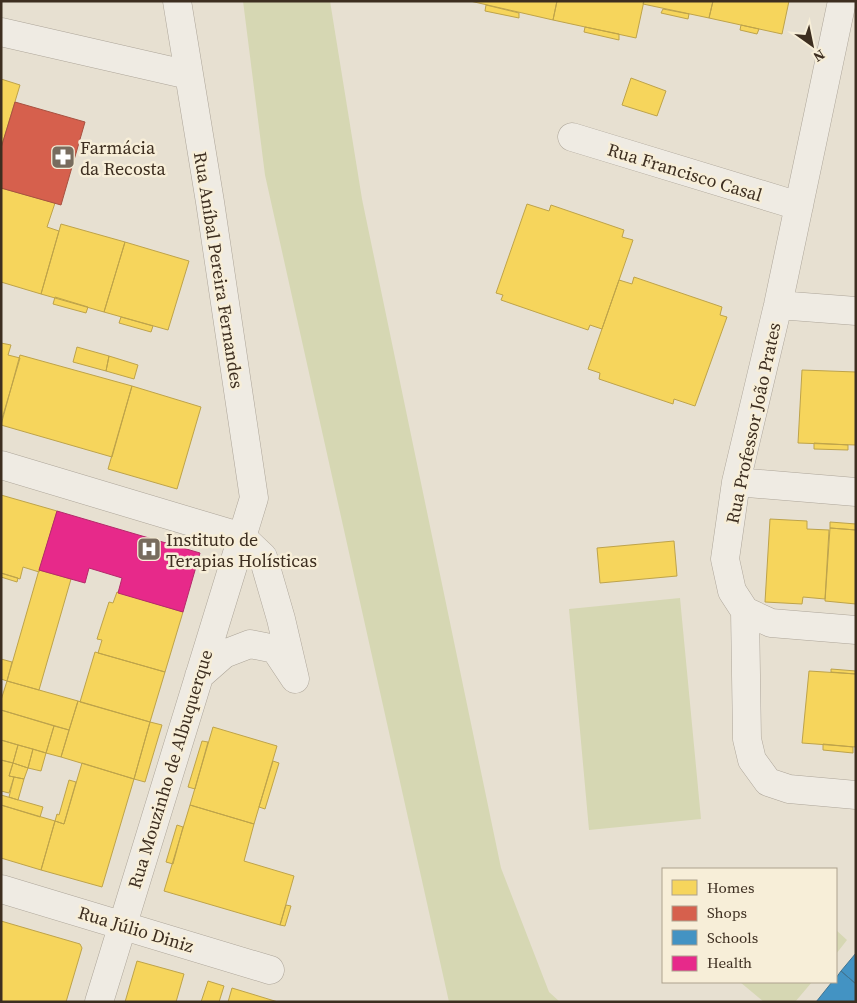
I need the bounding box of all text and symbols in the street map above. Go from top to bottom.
north arrow [787,20,837,70]
text: N [809,45,829,67]
place label: Farmácia da Recosta [80,135,166,181]
street label: Rua Francisco Casal [605,137,765,207]
pharmacy icon: Farmácia da Recosta [50,144,76,170]
street label: Rua Aníbal Pereira Fernandes [188,150,250,390]
street label: Rua Professor João Prates [719,320,787,526]
place label: Instituto de Terapias Holísticas [166,527,317,573]
hospital icon: Instituto de Terapias Holísticas [136,536,162,562]
street label: Rua Mouzinho de Albuquerque [122,646,218,892]
legend [662,868,837,983]
text: Homes [707,877,754,898]
street label: Rua Júlio Diniz [75,900,197,958]
text: Shops [707,902,747,923]
text: Schools [707,927,758,948]
text: Health [707,952,752,973]

